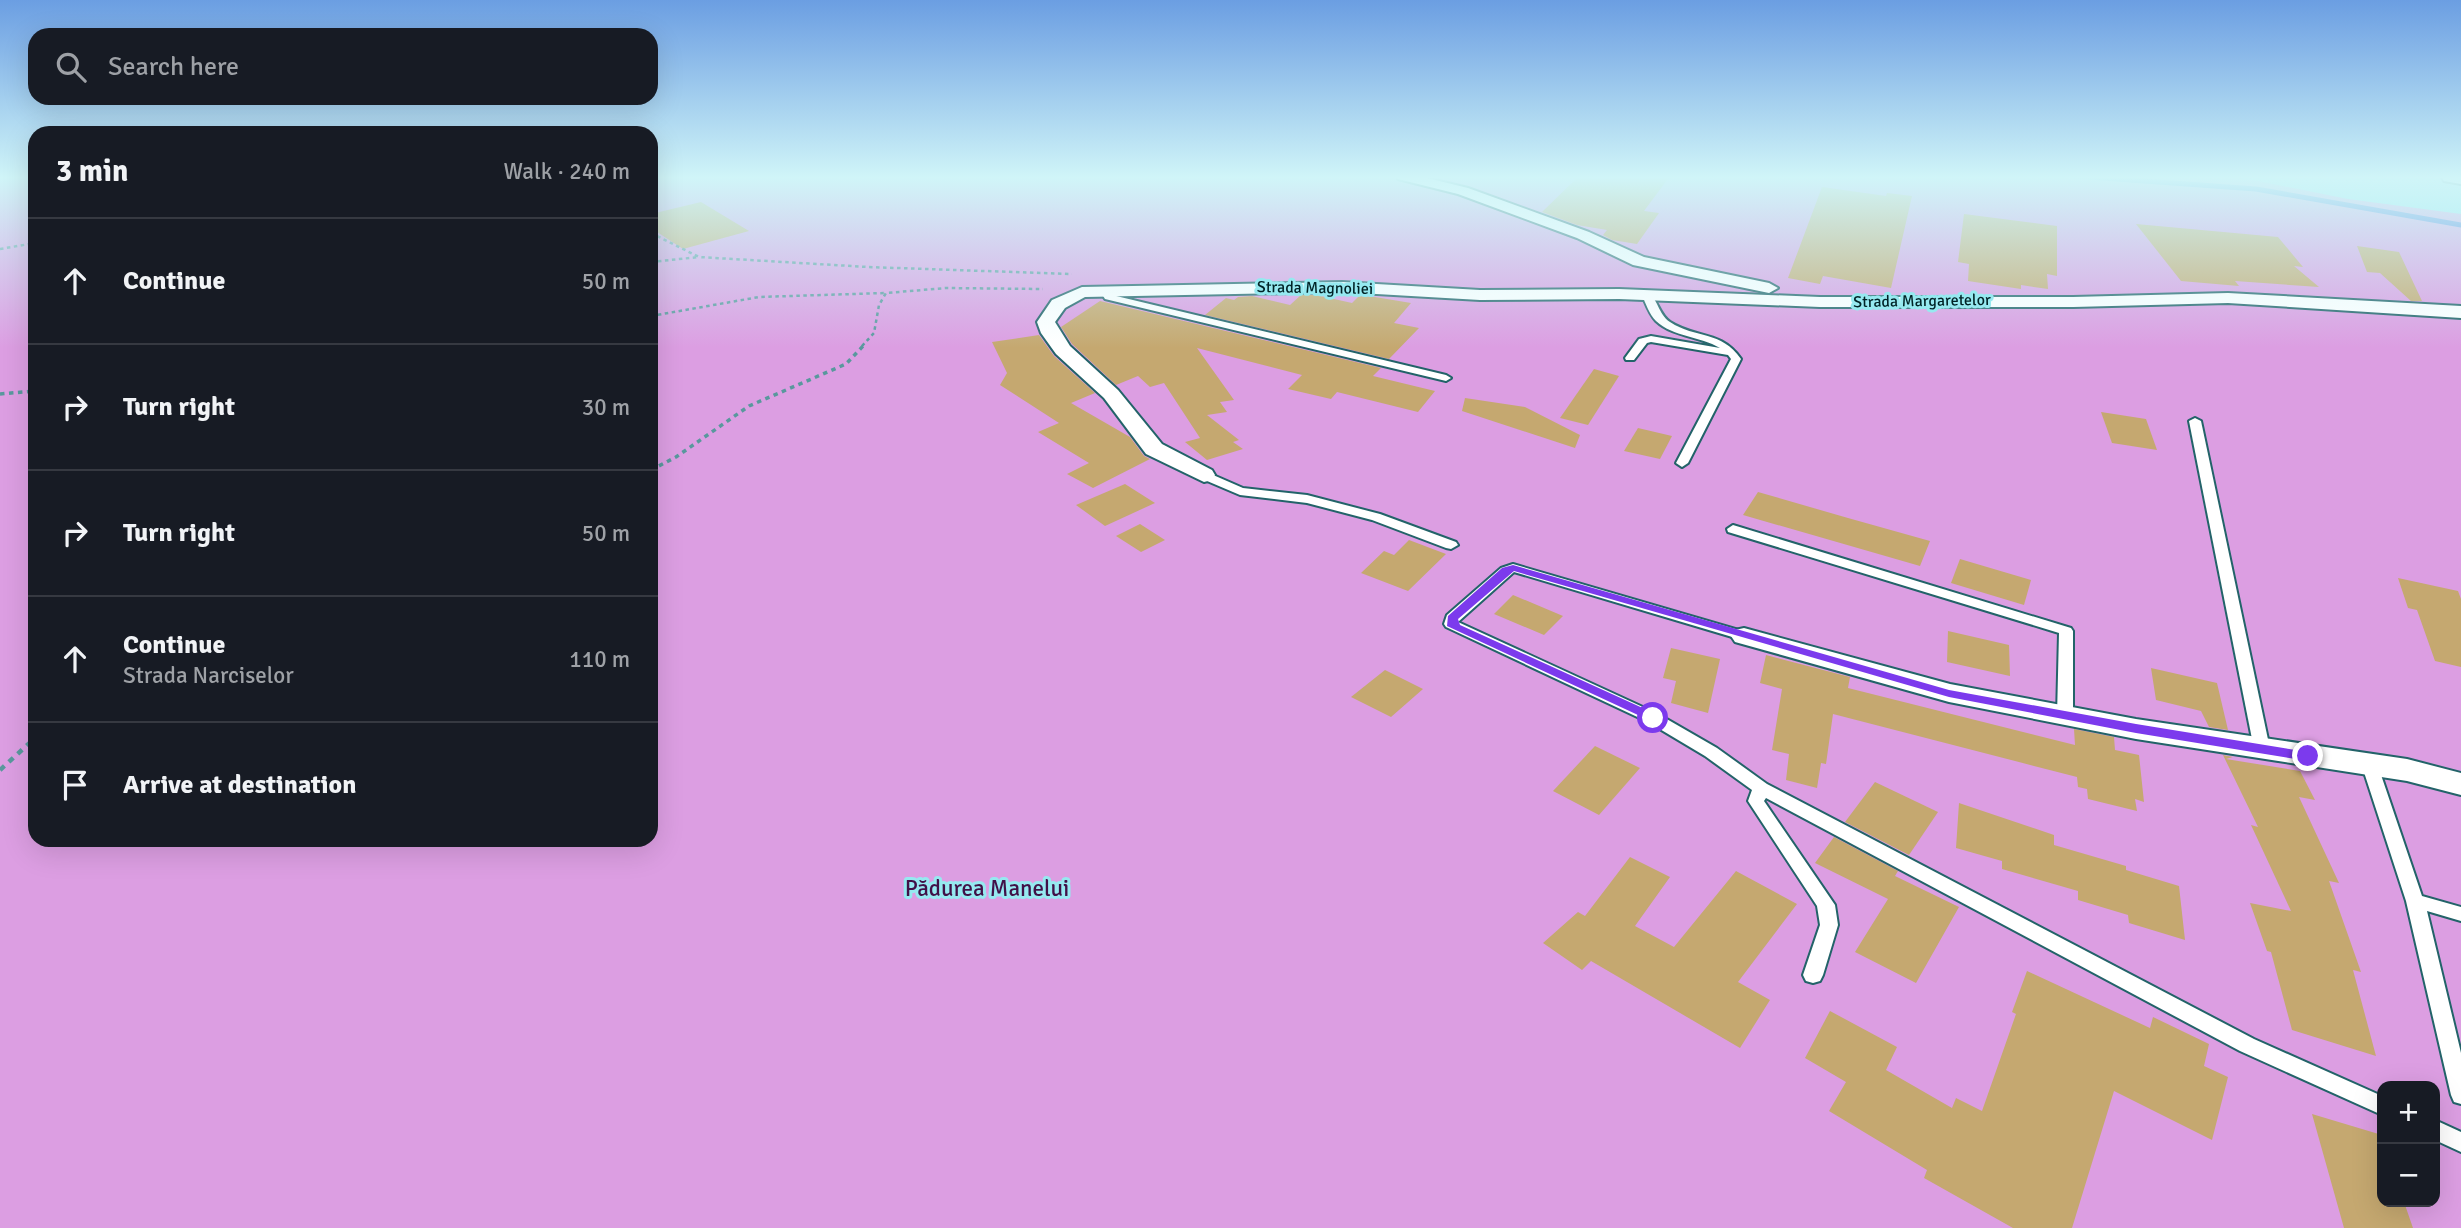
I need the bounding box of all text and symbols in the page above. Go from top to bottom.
search box [28,28,658,105]
icon: search [52,48,90,86]
text: Search here [108,51,239,83]
text: 3 min [56,153,128,190]
text: Walk · 240 m [504,157,630,186]
icon: ahead [56,262,94,300]
text: Continue [123,265,225,297]
text: 50 m [582,267,630,296]
street label: Strada Magnoliei [1257,277,1373,299]
street label: Strada Margaretelor [1853,290,1991,312]
icon: right [56,388,94,426]
text: Turn right [123,391,235,423]
text: 30 m [582,393,630,422]
icon: right [56,514,94,552]
text: Turn right [123,517,235,549]
text: 50 m [582,519,630,548]
text: Continue [123,629,225,661]
icon: ahead [56,640,94,678]
text: 110 m [569,645,630,674]
text: Strada Narciselor [123,661,294,690]
route start [1637,702,1668,733]
route end [2292,740,2323,771]
icon: arrive [56,766,94,804]
text: Arrive at destination [123,769,356,801]
park label: Pădurea Manelui [905,874,1069,903]
map controls [2377,1081,2440,1207]
button: + [2377,1081,2440,1144]
button: − [2377,1144,2440,1207]

